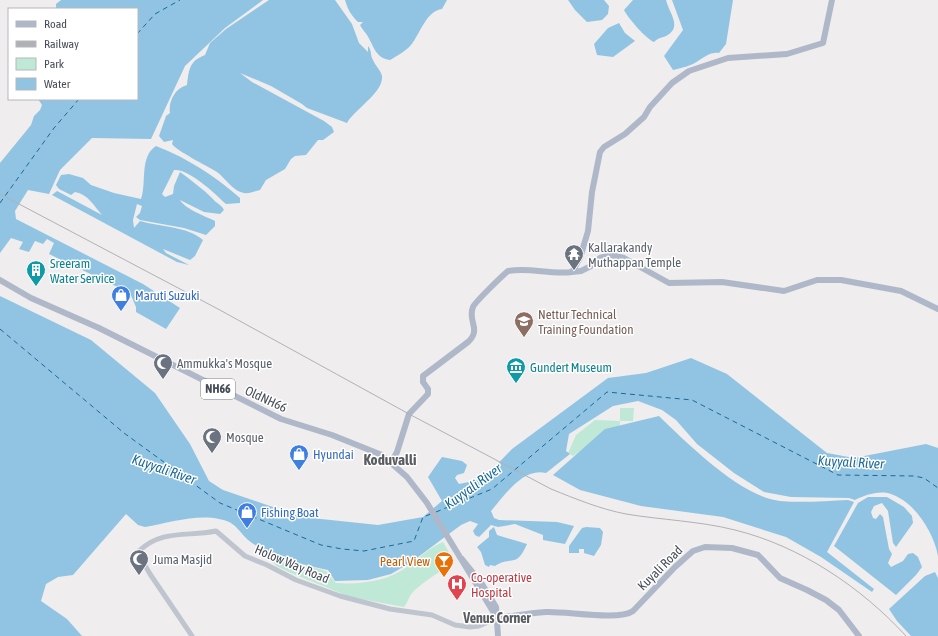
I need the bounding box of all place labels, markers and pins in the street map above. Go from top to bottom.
place label: Kallarakandy Muthappan Temple [588,240,681,270]
temple icon: Kallarakandy Muthappan Temple [563,243,585,271]
place label: Sreeram Water Service [50,256,115,286]
building icon: Sreeram Water Service [25,259,47,287]
shop icon: Maruti Suzuki [110,284,132,312]
place label: Maruti Suzuki [135,288,199,303]
place label: Nettur Technical Training Foundation [538,307,634,337]
school or university icon: Nettur Technical Training Foundation [513,310,535,338]
mosque icon: Ammukka's Mosque [152,352,174,380]
place label: Ammukka's Mosque [177,356,272,371]
museum icon: Gundert Museum [505,356,527,384]
place label: Gundert Museum [530,360,612,375]
mosque icon: Mosque [201,426,223,454]
place label: Mosque [226,430,264,445]
shop icon: Hyundai [288,443,310,471]
place label: Hyundai [313,447,354,462]
shop icon: Fishing Boat [236,501,258,529]
place label: Fishing Boat [261,505,319,520]
mosque icon: Juma Masjid [128,548,150,576]
bar icon: Pearl View [433,550,455,578]
place label: Juma Masjid [153,552,212,567]
place label: Pearl View [380,554,430,569]
place label: Co-operative Hospital [471,570,532,600]
hospital icon: Co-operative Hospital [446,573,468,601]

